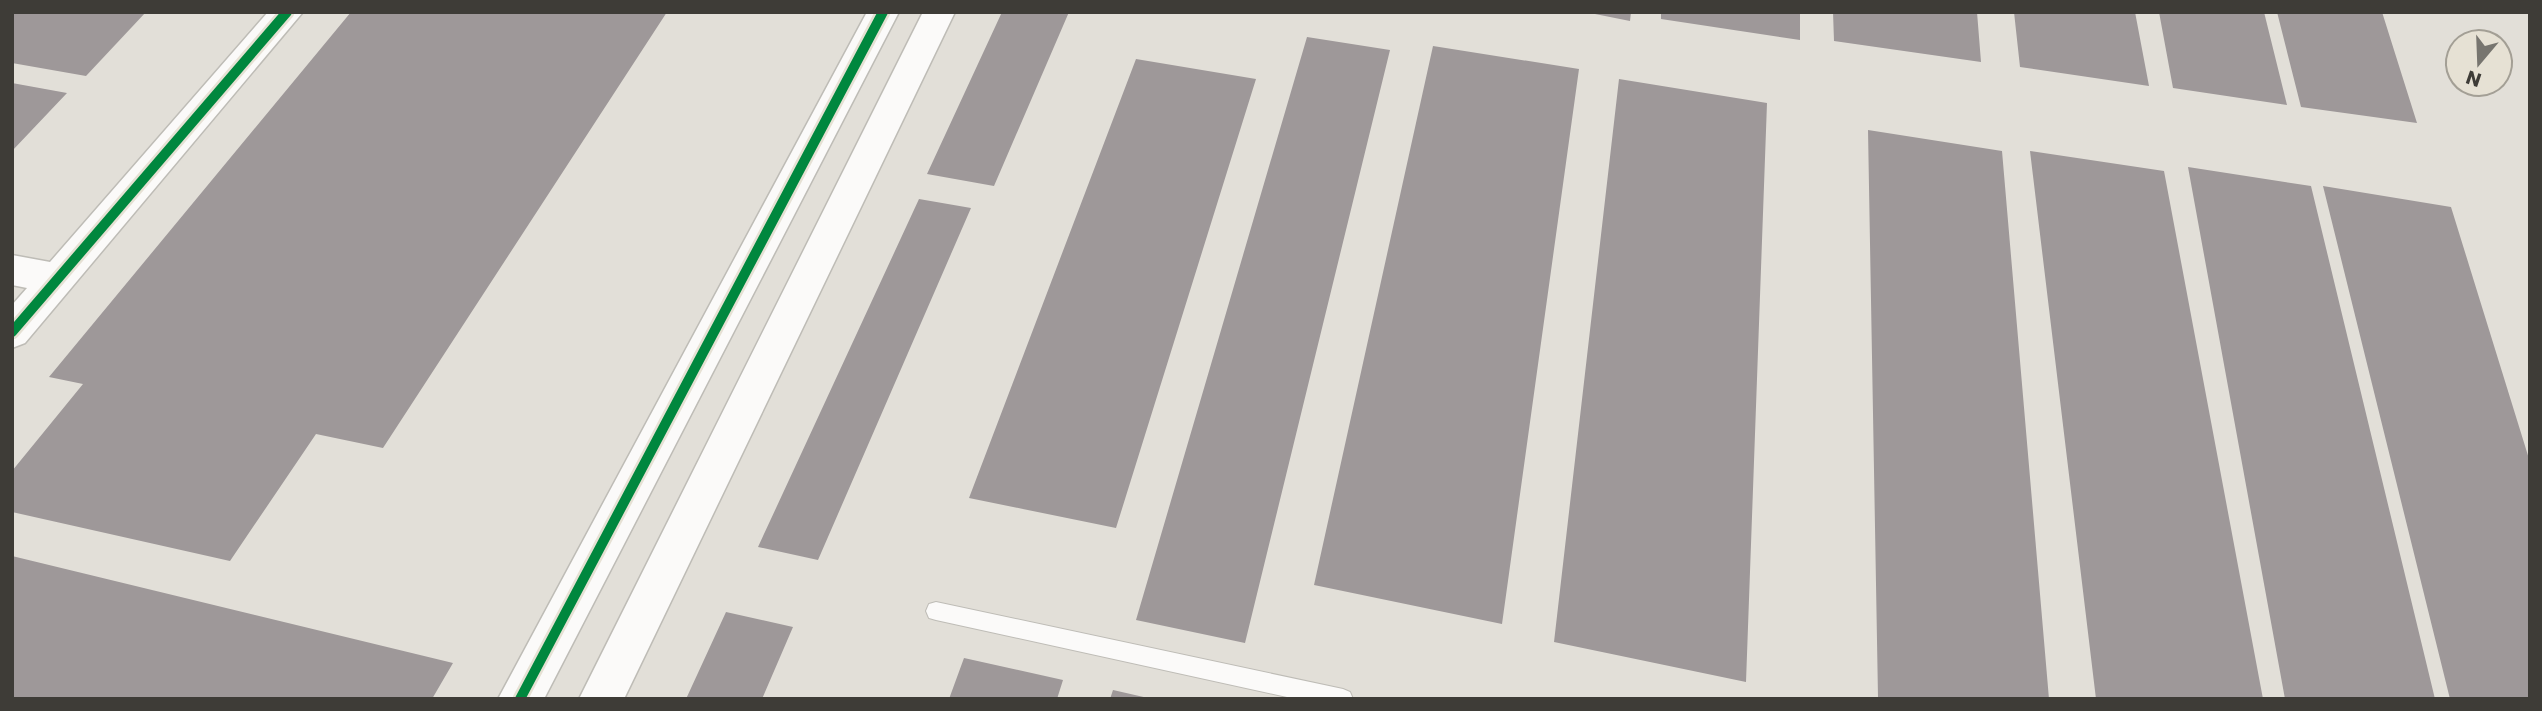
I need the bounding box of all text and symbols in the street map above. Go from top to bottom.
north arrow [2444,28,2514,98]
text: N [2462,64,2485,94]

